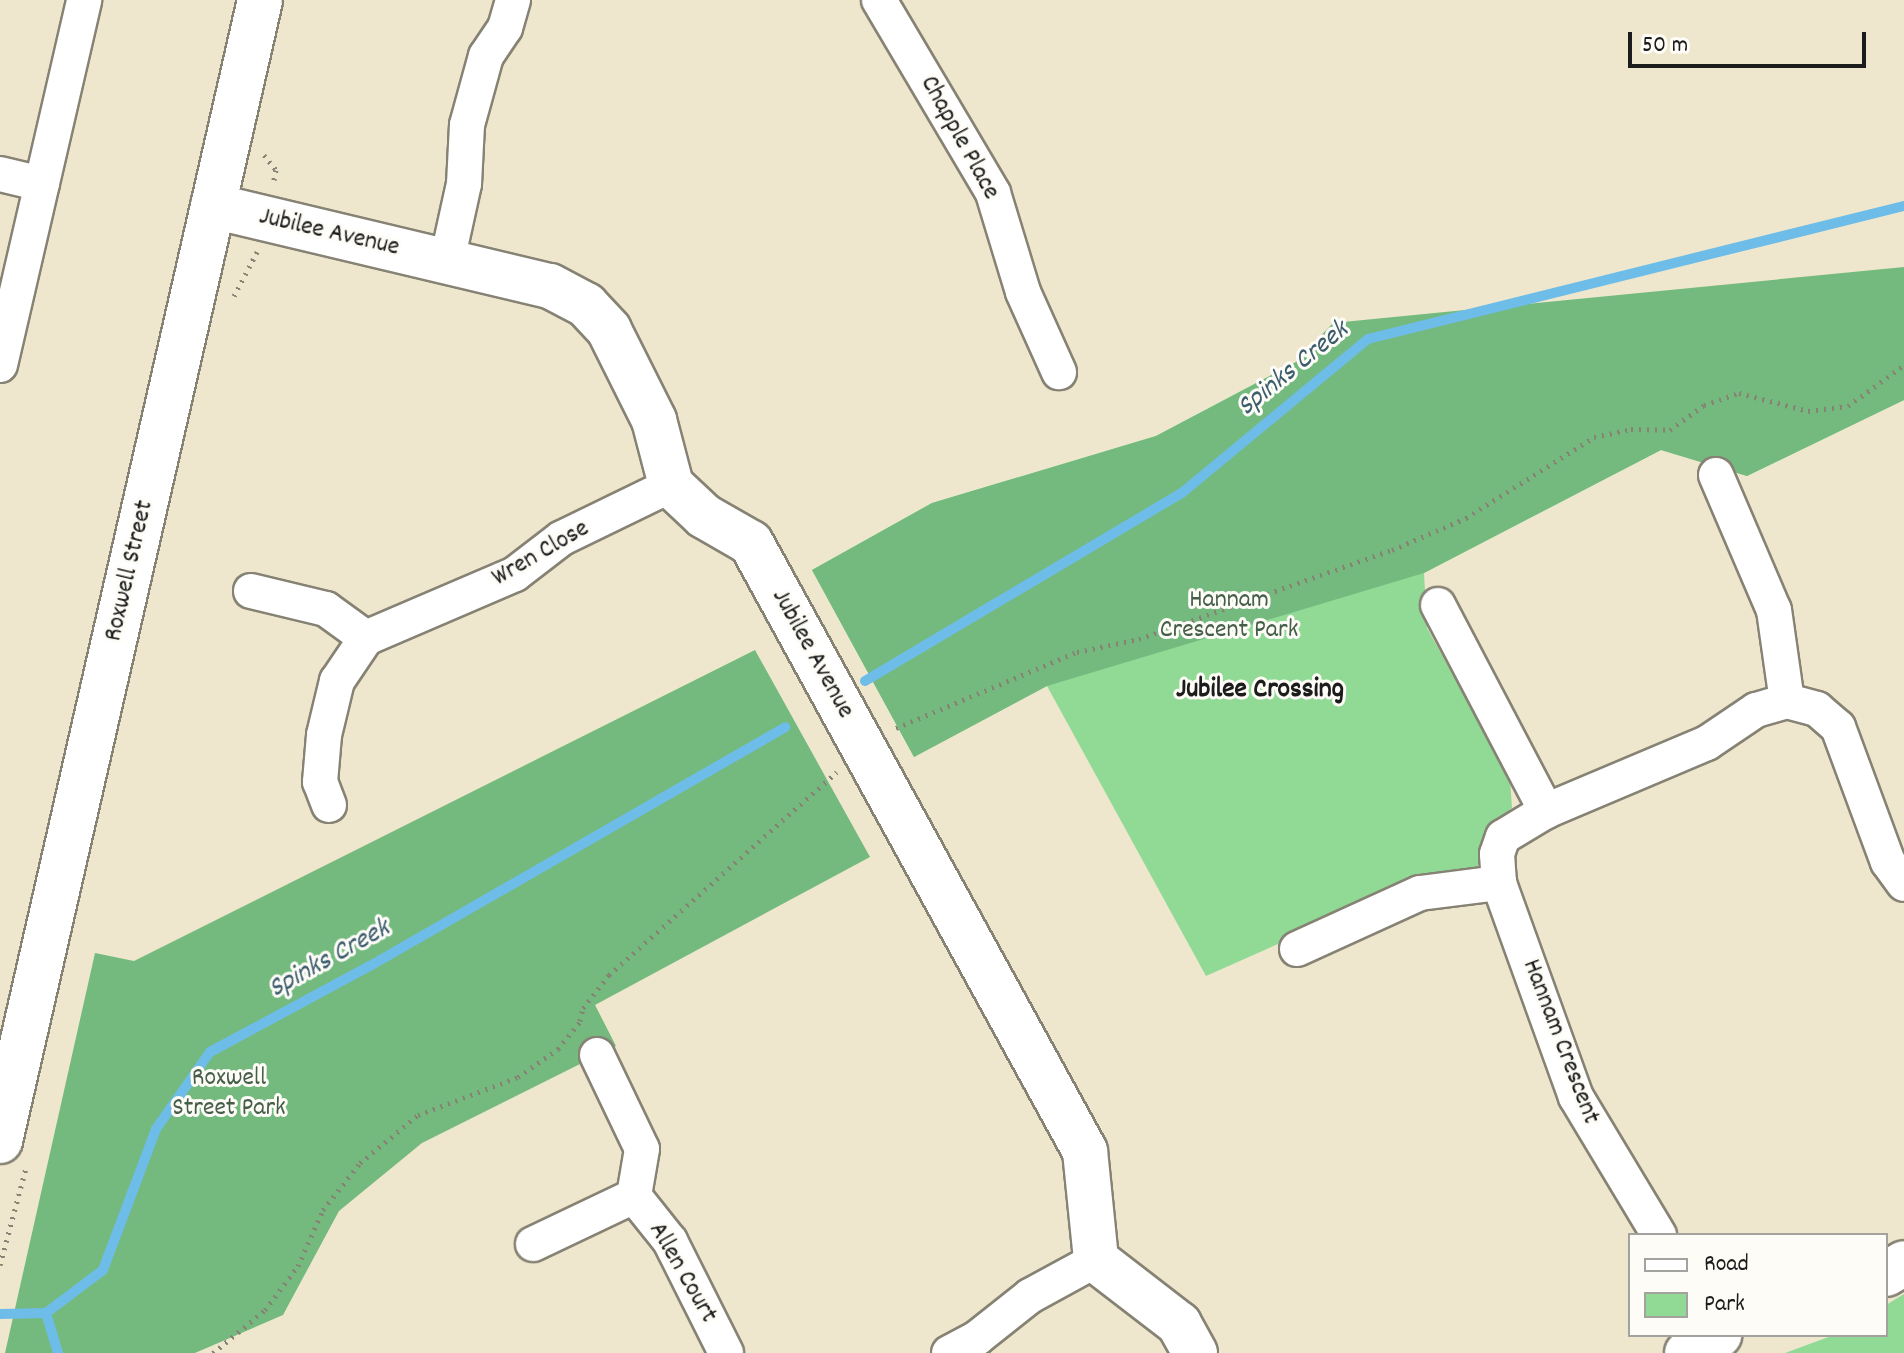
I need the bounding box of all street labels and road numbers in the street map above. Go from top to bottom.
street label: Chapple Place [912,71,1006,205]
street label: Jubilee Avenue [256,202,402,264]
street label: Roxwell Street [99,498,161,644]
street label: Wren Close [487,514,595,594]
street label: Jubilee Avenue [764,584,860,724]
street label: Hannam Crescent [1514,955,1606,1129]
street label: Allen Court [641,1217,723,1329]

